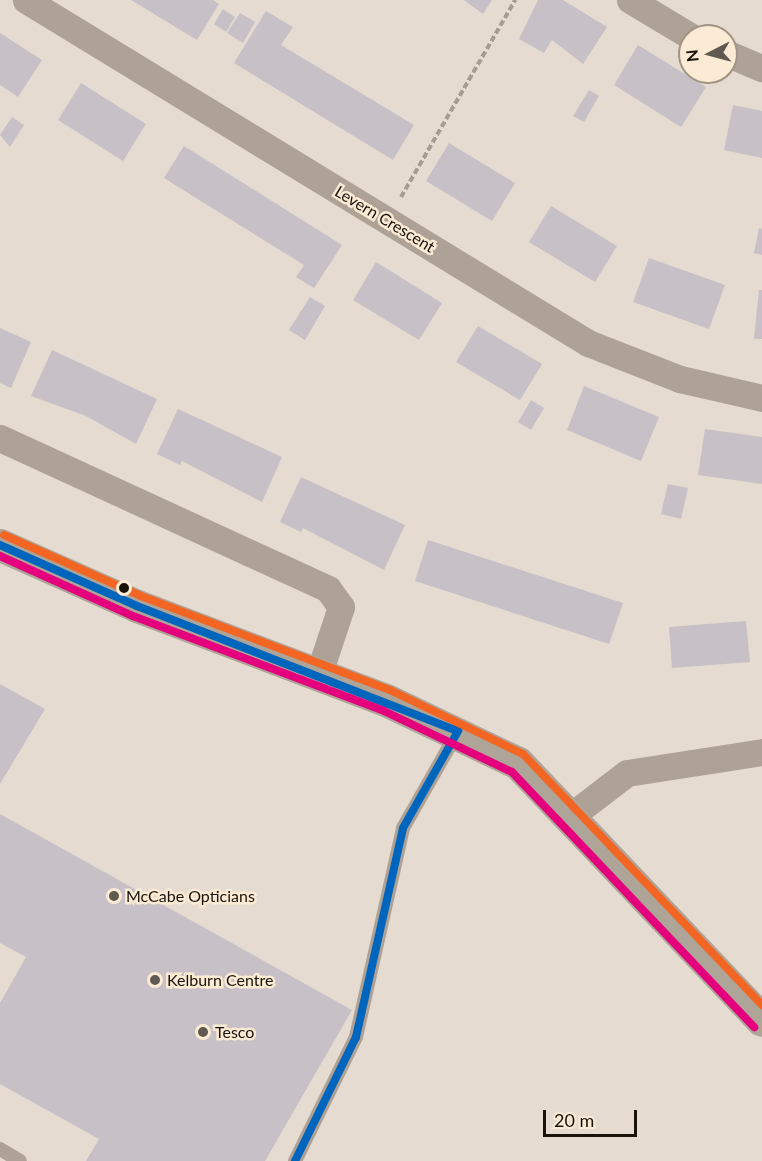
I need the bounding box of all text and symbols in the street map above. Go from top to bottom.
north arrow [678,24,738,84]
text: N [681,49,702,63]
street label: Levern Crescent [332,182,438,256]
unlabelled marker [118,582,130,594]
place label: McCabe Opticians [126,886,255,906]
marker: McCabe Opticians [107,889,121,903]
place label: Kelburn Centre [167,970,273,990]
marker: Kelburn Centre [148,973,162,987]
place label: Tesco [215,1022,254,1042]
marker: Tesco [196,1025,210,1039]
scale bar [546,1098,640,1136]
text: 20 m [554,1109,594,1131]

